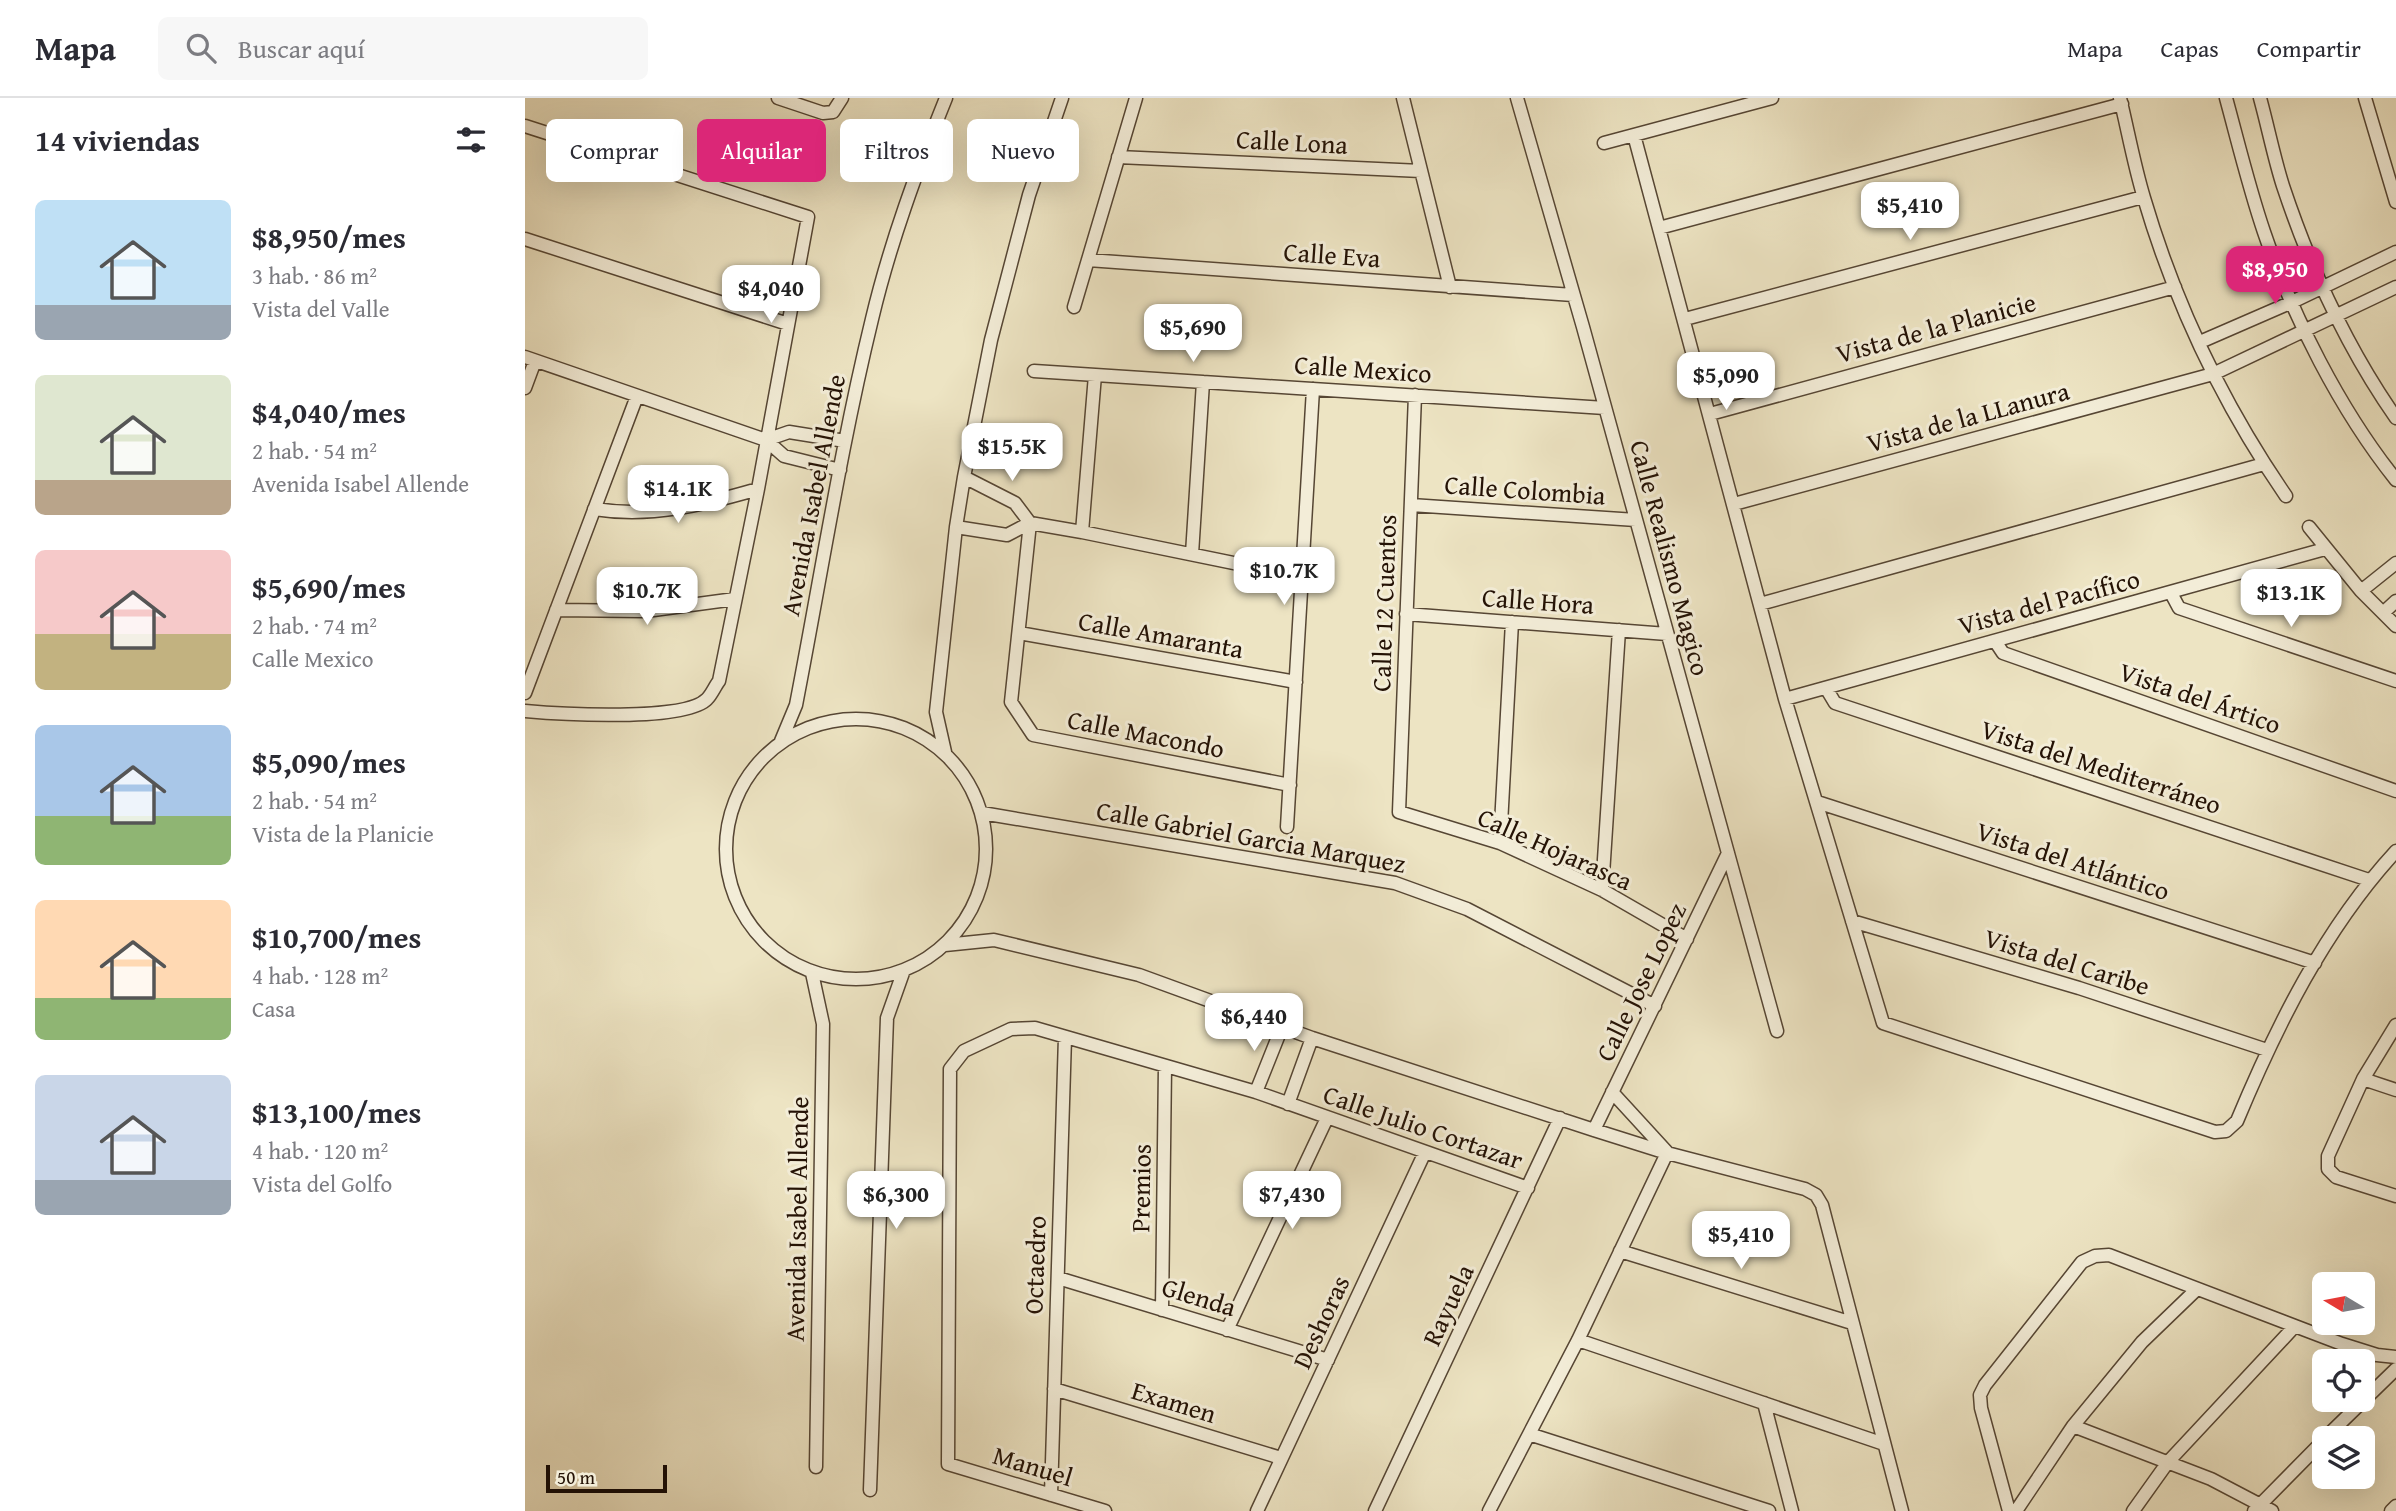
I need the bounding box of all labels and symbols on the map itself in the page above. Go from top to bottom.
street label: Calle Lona [1235,119,1350,164]
pin: $5,410 [1853,183,1967,242]
street label: Calle Eva [1282,232,1382,277]
pin: $8,950 [2218,246,2332,306]
pin: $4,040 [714,266,828,325]
street label: Vista de la Planicie [1832,282,2040,373]
pin: $5,690 [1136,304,1250,364]
street label: Calle Mexico [1293,344,1433,393]
pin: $5,090 [1669,352,1783,412]
street label: Avenida Isabel Allende [770,371,855,619]
street label: Vista de la LLanura [1862,371,2074,462]
pin: $15.5K [955,424,1069,483]
street label: Calle Realismo Magico [1620,436,1721,680]
street label: Calle Colombia [1443,464,1607,515]
pin: $14.1K [621,466,735,525]
street label: Calle 12 Cuentos [1361,514,1406,692]
pin: $10.7K [1227,547,1341,607]
street label: Vista del Pacífico [1954,559,2144,644]
pin: $10.7K [590,568,704,627]
pin: $13.1K [2234,570,2348,629]
street label: Calle Hora [1481,577,1596,624]
street label: Calle Amaranta [1075,601,1247,668]
street label: Vista del Ártico [2114,652,2286,743]
street label: Calle Macondo [1064,699,1228,768]
street label: Vista del Mediterráneo [1976,709,2226,824]
street label: Calle Gabriel Garcia Marquez [1093,790,1409,883]
street label: Calle Hojarasca [1472,797,1639,900]
street label: Vista del Atlántico [1971,811,2175,910]
street label: Calle Jose Lopez [1585,896,1696,1068]
street label: Vista del Caribe [1980,918,2155,1005]
pin: $6,440 [1197,993,1311,1053]
street label: Calle Julio Cortazar [1318,1074,1528,1179]
street label: Avenida Isabel Allende [775,1096,818,1342]
street label: Premios [1120,1143,1161,1233]
pin: $6,300 [839,1172,953,1231]
pin: $7,430 [1235,1172,1349,1231]
pin: $5,410 [1684,1212,1798,1271]
street label: Octaedro [1013,1215,1056,1315]
street label: Rayuela [1412,1257,1484,1352]
street label: Glenda [1157,1267,1242,1326]
street label: Deshoras [1282,1269,1359,1375]
north arrow [2312,1272,2375,1335]
street label: Examen [1127,1370,1222,1433]
street label: Manuel [988,1435,1078,1496]
scale bar [546,1462,667,1494]

